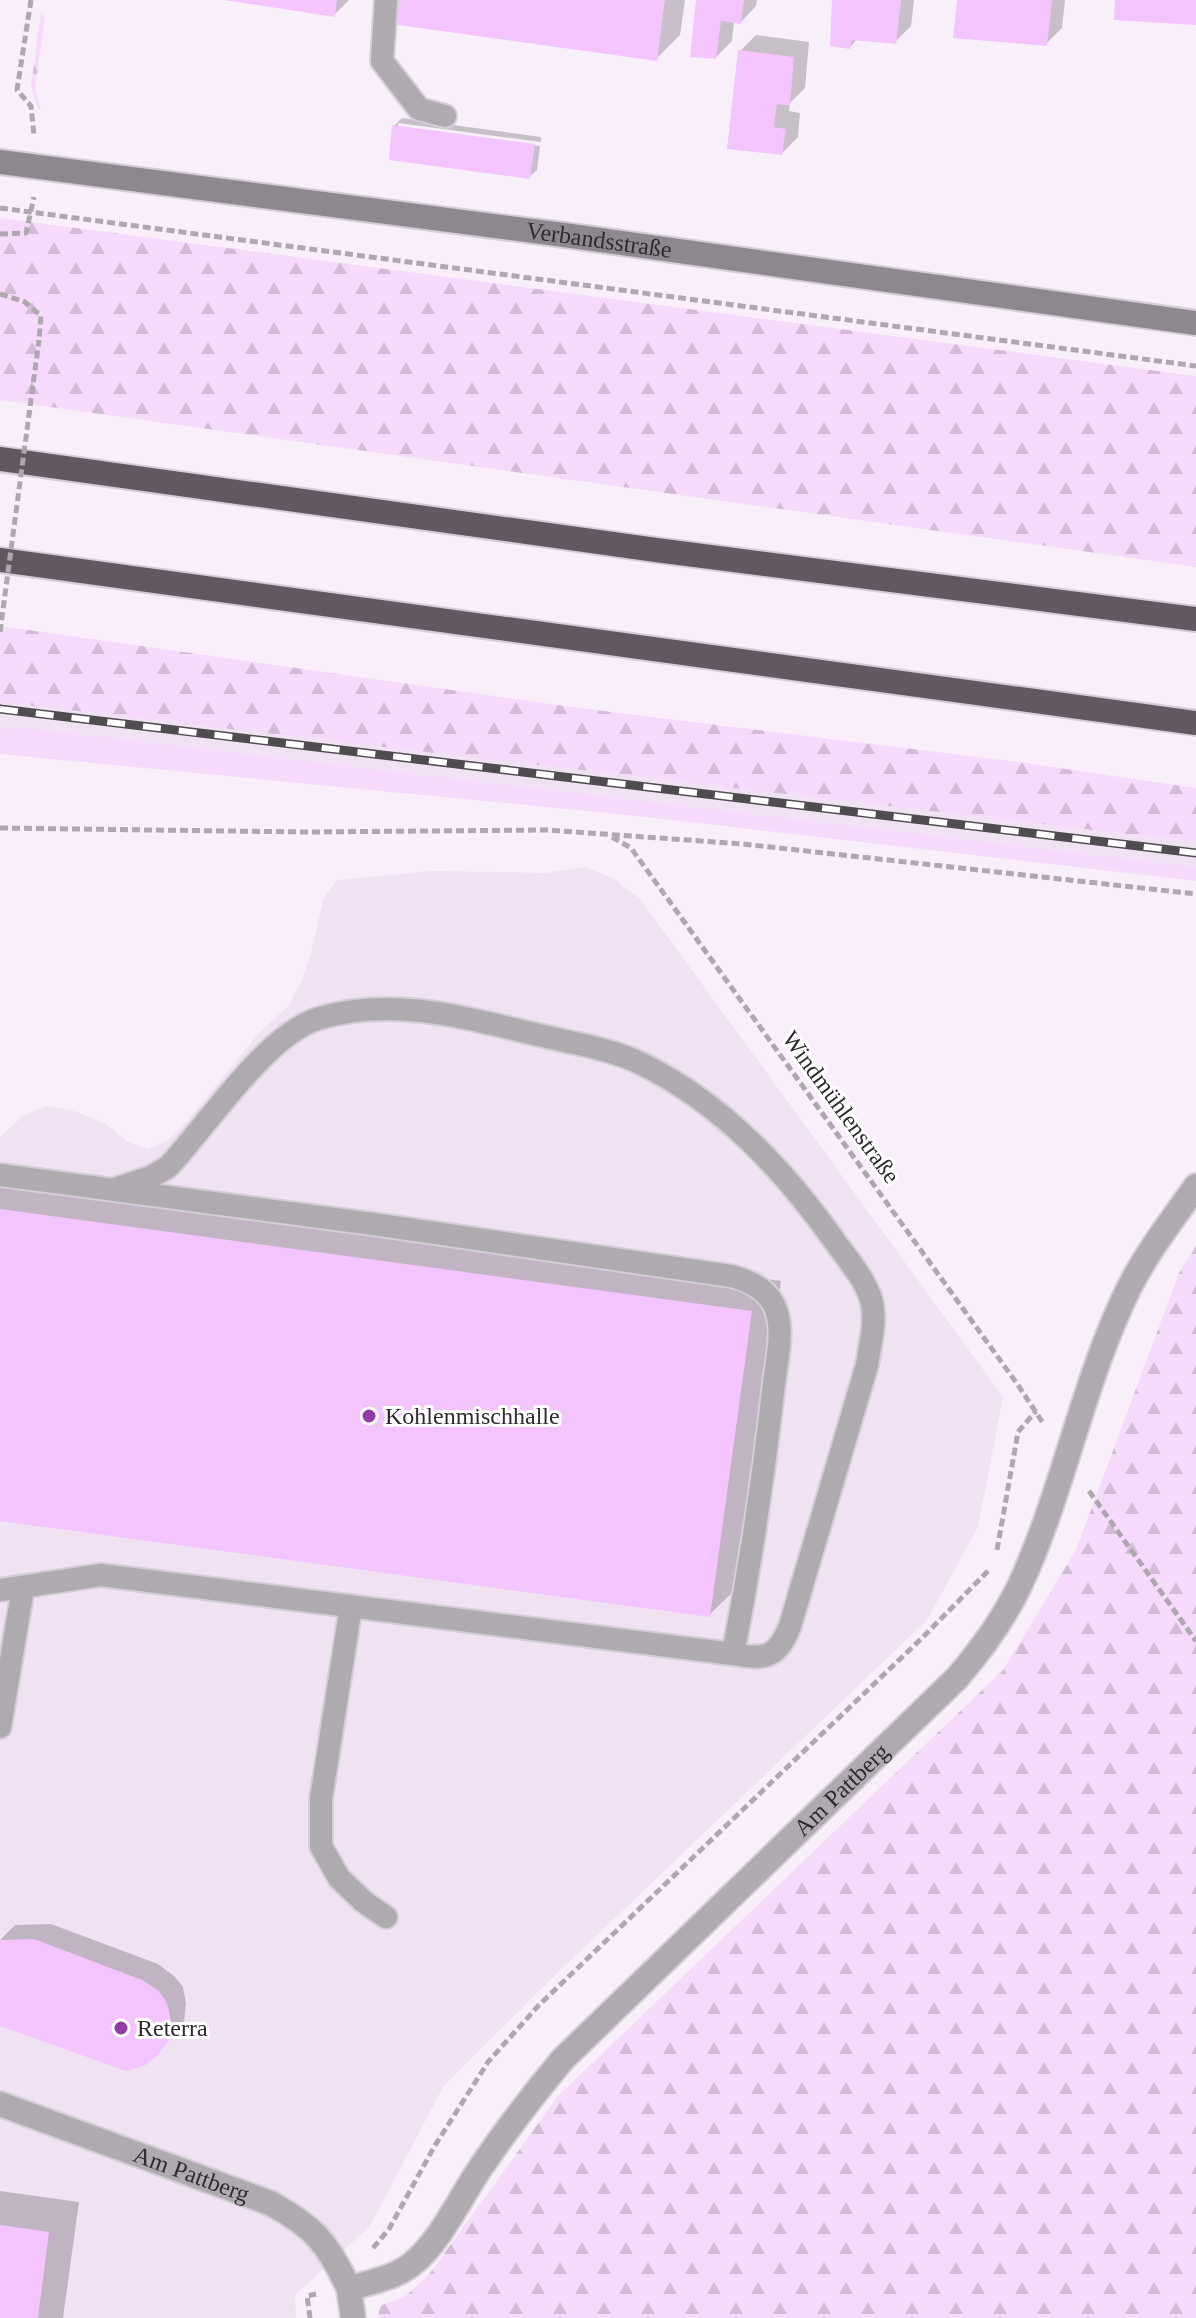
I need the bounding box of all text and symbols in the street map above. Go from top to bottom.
street label: Verbandsstraße [525,217,673,263]
street label: Windmühlenstraße [777,1026,905,1188]
place label: Kohlenmischhalle [385,1403,560,1429]
marker: Kohlenmischhalle [360,1407,378,1425]
street label: Am Pattberg [789,1738,894,1841]
place label: Reterra [137,2015,208,2041]
marker: Reterra [112,2019,130,2037]
street label: Am Pattberg [130,2141,253,2207]

